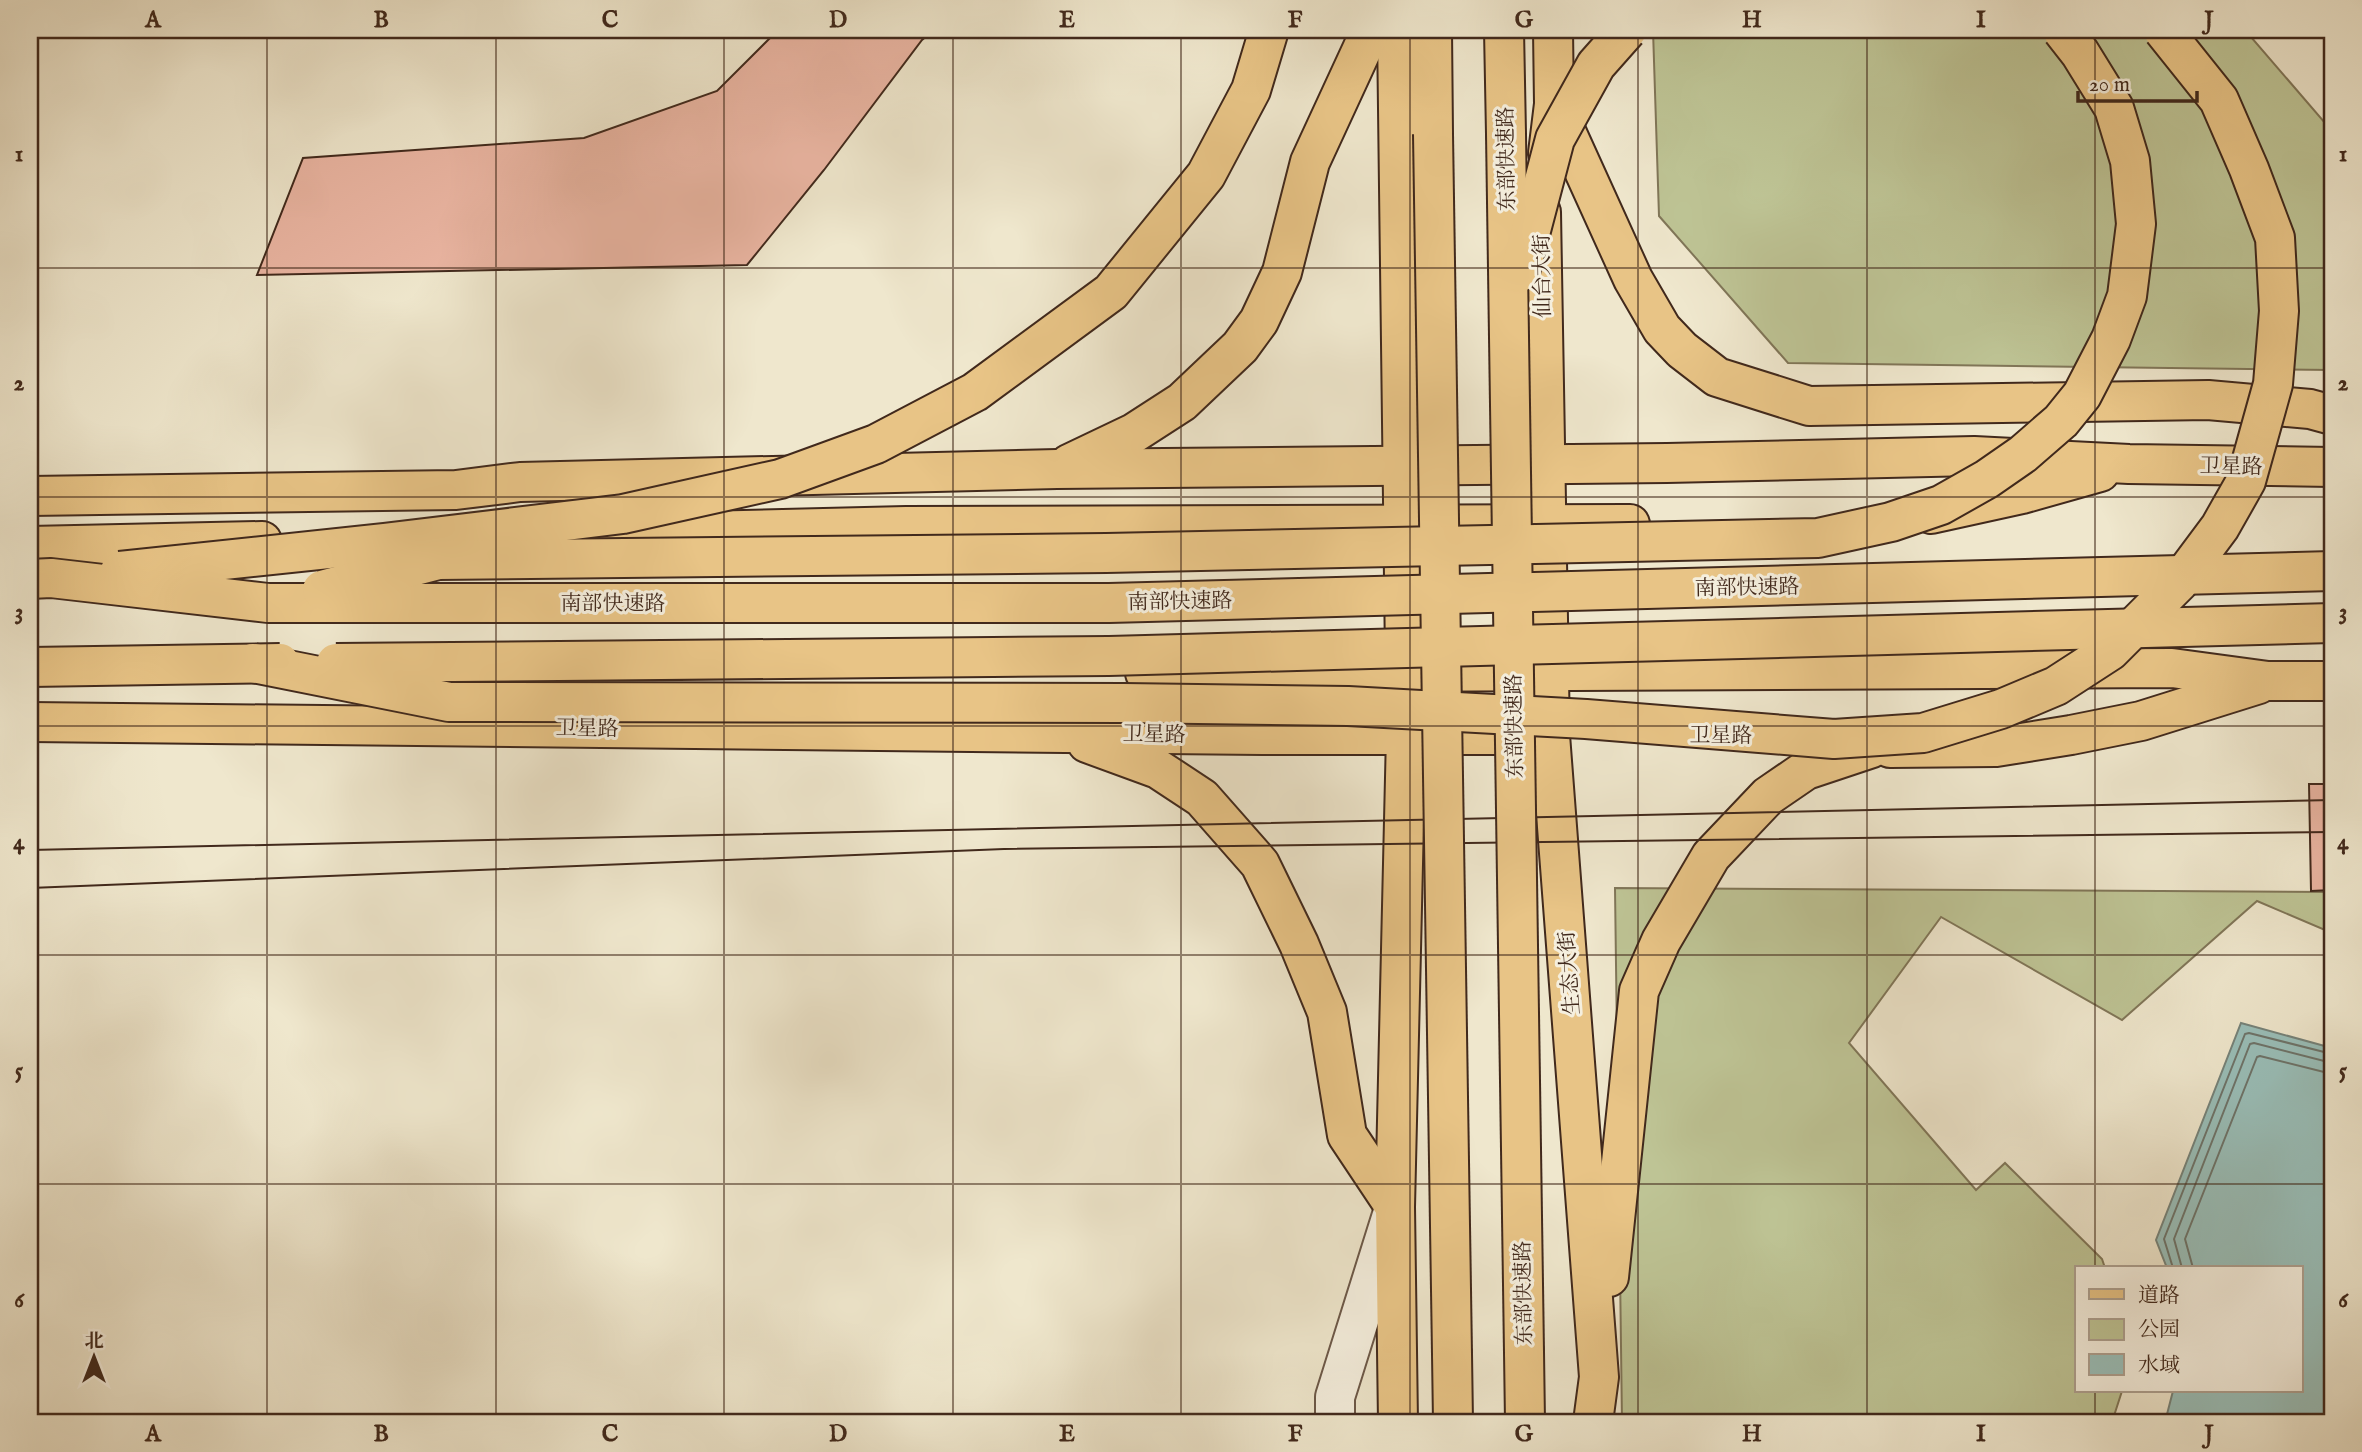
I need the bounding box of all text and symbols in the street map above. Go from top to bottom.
text: A [144,6,162,35]
text: B [373,6,389,35]
text: C [602,6,619,35]
text: D [829,6,847,35]
text: E [1059,6,1075,35]
text: F [1288,6,1303,35]
text: G [1515,6,1534,35]
text: H [1742,6,1762,35]
text: I [1976,6,1986,35]
text: J [2201,6,2214,35]
scale bar [2078,60,2198,104]
text: 20 m [2089,72,2130,99]
street label: 东部快速路 [1493,106,1522,212]
text: 1 [15,140,23,169]
text: 1 [2339,140,2347,169]
street label: 仙台大街 [1529,234,1558,318]
text: 2 [14,369,25,398]
text: 2 [2338,369,2349,398]
street label: 卫星路 [2199,453,2263,482]
street label: 南部快速路 [1694,574,1800,603]
street label: 南部快速路 [1127,588,1233,617]
street label: 南部快速路 [561,591,666,618]
text: 3 [15,598,23,627]
text: 3 [2339,598,2347,627]
street label: 东部快速路 [1501,673,1530,779]
street label: 卫星路 [555,715,619,744]
street label: 卫星路 [1122,721,1186,750]
street label: 卫星路 [1690,723,1753,750]
text: 4 [13,828,25,857]
text: 4 [2337,828,2349,857]
street label: 生态大街 [1554,930,1587,1016]
text: 5 [15,1057,24,1086]
text: 5 [2339,1057,2348,1086]
street label: 东部快速路 [1510,1240,1539,1346]
legend [2075,1266,2302,1392]
text: 道路 [2138,1283,2180,1310]
text: 6 [14,1286,25,1315]
text: 6 [2338,1286,2349,1315]
text: 公园 [2138,1317,2180,1344]
north arrow [60,1322,130,1392]
text: 北 [84,1330,104,1354]
text: 水域 [2138,1353,2180,1380]
text: A [144,1420,162,1449]
text: B [373,1420,389,1449]
text: C [602,1420,619,1449]
text: D [829,1420,847,1449]
text: E [1059,1420,1075,1449]
text: F [1288,1420,1303,1449]
text: G [1515,1420,1534,1449]
text: H [1742,1420,1762,1449]
text: I [1976,1420,1986,1449]
text: J [2201,1420,2214,1449]

